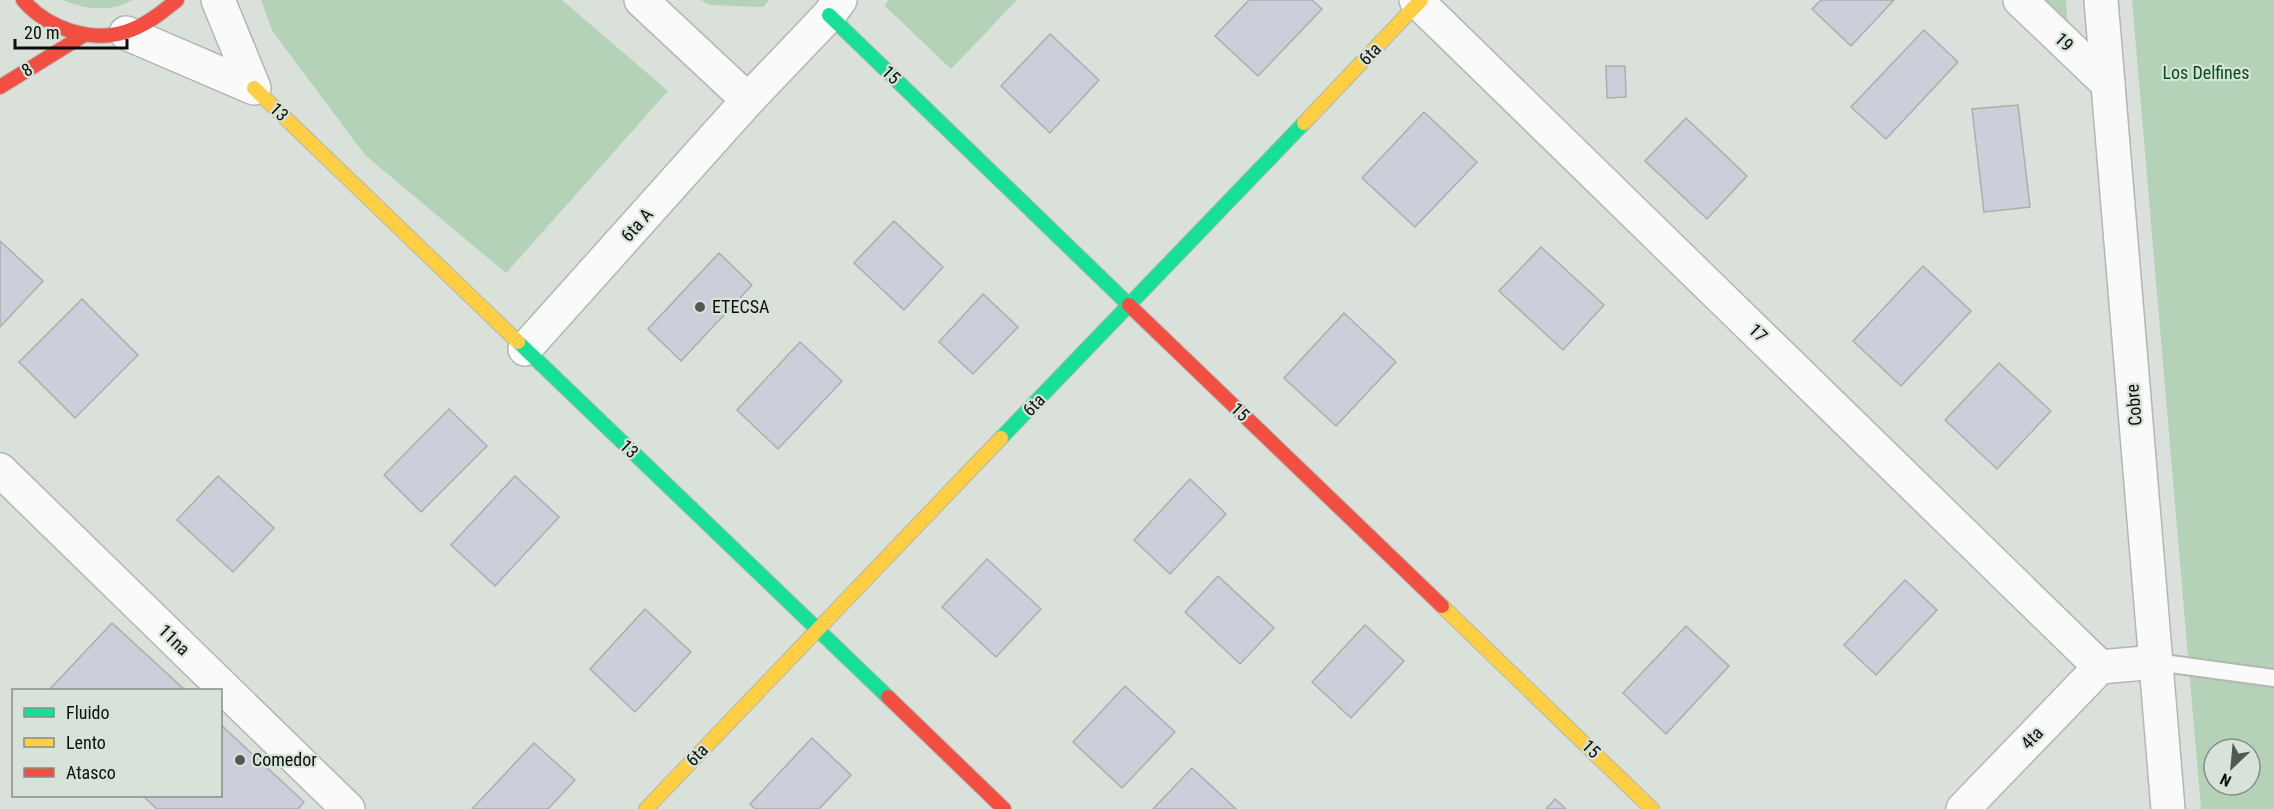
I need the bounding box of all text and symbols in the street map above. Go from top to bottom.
scale bar [15,12,128,50]
text: 20 m [24,22,59,43]
street label: 19 [2051,28,2078,55]
street label: 6ta [1354,38,1385,69]
street label: 8 [17,58,36,81]
street label: 15 [878,61,905,88]
park label: Los Delfines [2163,62,2249,83]
street label: 13 [266,98,293,125]
street label: 6ta A [616,203,657,246]
place label: ETECSA [712,296,770,317]
marker: ETECSA [693,300,707,314]
street label: 17 [1745,319,1772,346]
street label: Cobre [2121,383,2146,427]
street label: 6ta [1018,389,1049,420]
street label: 15 [1227,398,1254,425]
street label: 13 [616,435,643,462]
street label: 11na [154,620,194,659]
legend [12,689,222,797]
text: Fluido [66,702,110,723]
street label: 4ta [2016,722,2047,753]
text: Lento [66,732,106,753]
street label: 15 [1578,735,1605,762]
north arrow [2202,737,2262,797]
street label: 6ta [681,739,712,770]
place label: Comedor [252,749,317,770]
marker: Comedor [233,753,247,767]
text: Atasco [66,762,116,783]
text: N [2217,769,2234,791]

